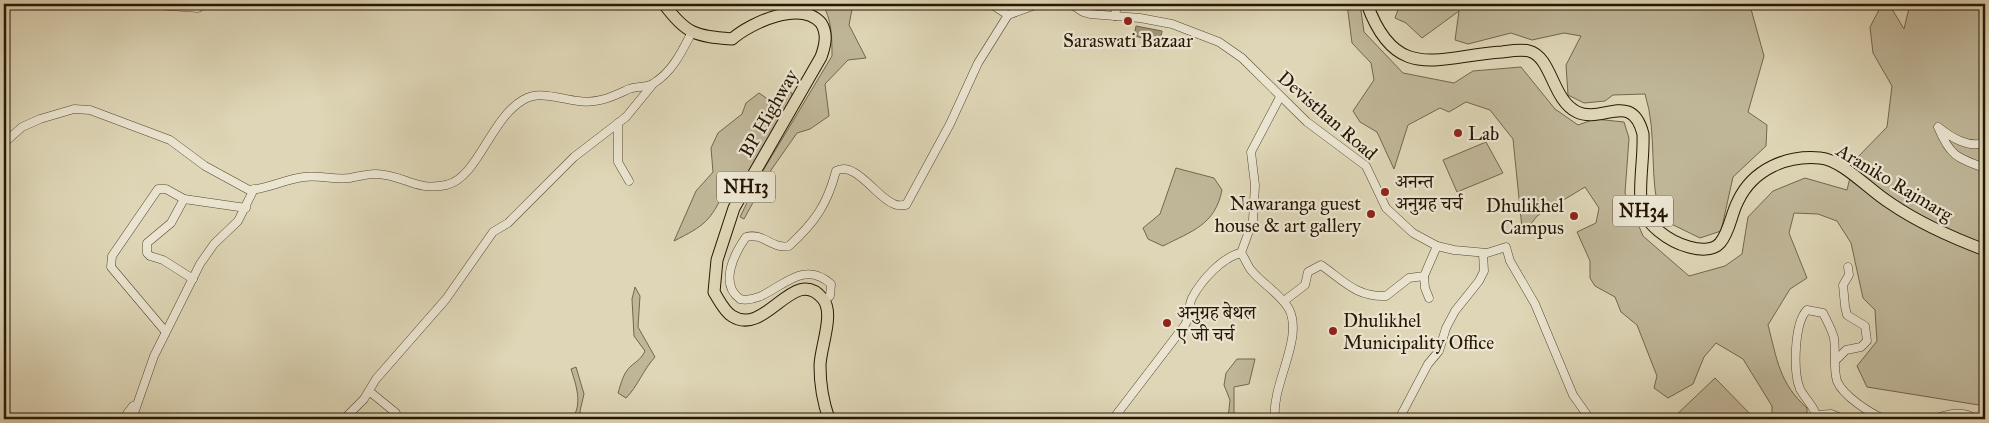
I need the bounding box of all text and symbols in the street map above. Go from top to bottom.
marker: Saraswati Bazaar [1122,15,1134,27]
place label: Saraswati Bazaar [1063,29,1194,52]
street label: BP Highway [734,64,804,162]
street label: Devisthan Road [1273,66,1382,165]
place label: Lab [1468,122,1499,145]
marker: Lab [1452,127,1464,139]
street label: Araniko Rajmarg [1831,138,1957,227]
place label: अनन्त अनुग्रह चर्च [1395,170,1464,216]
road number: NH13 [717,172,775,202]
marker: अनन्त अनुग्रह चर्च [1379,186,1391,198]
place label: Nawaranga guest house & art gallery [1215,192,1362,238]
place label: Dhulikhel Campus [1486,194,1565,239]
road number: NH34 [1613,196,1673,227]
marker: Nawaranga guest house & art gallery [1365,208,1377,220]
marker: Dhulikhel Campus [1568,210,1580,222]
place label: अनुग्रह बेथल ए जी चर्च [1176,301,1258,346]
place label: Dhulikhel Municipality Office [1343,309,1494,354]
marker: अनुग्रह बेथल ए जी चर्च [1161,317,1173,329]
marker: Dhulikhel Municipality Office [1327,325,1339,337]

